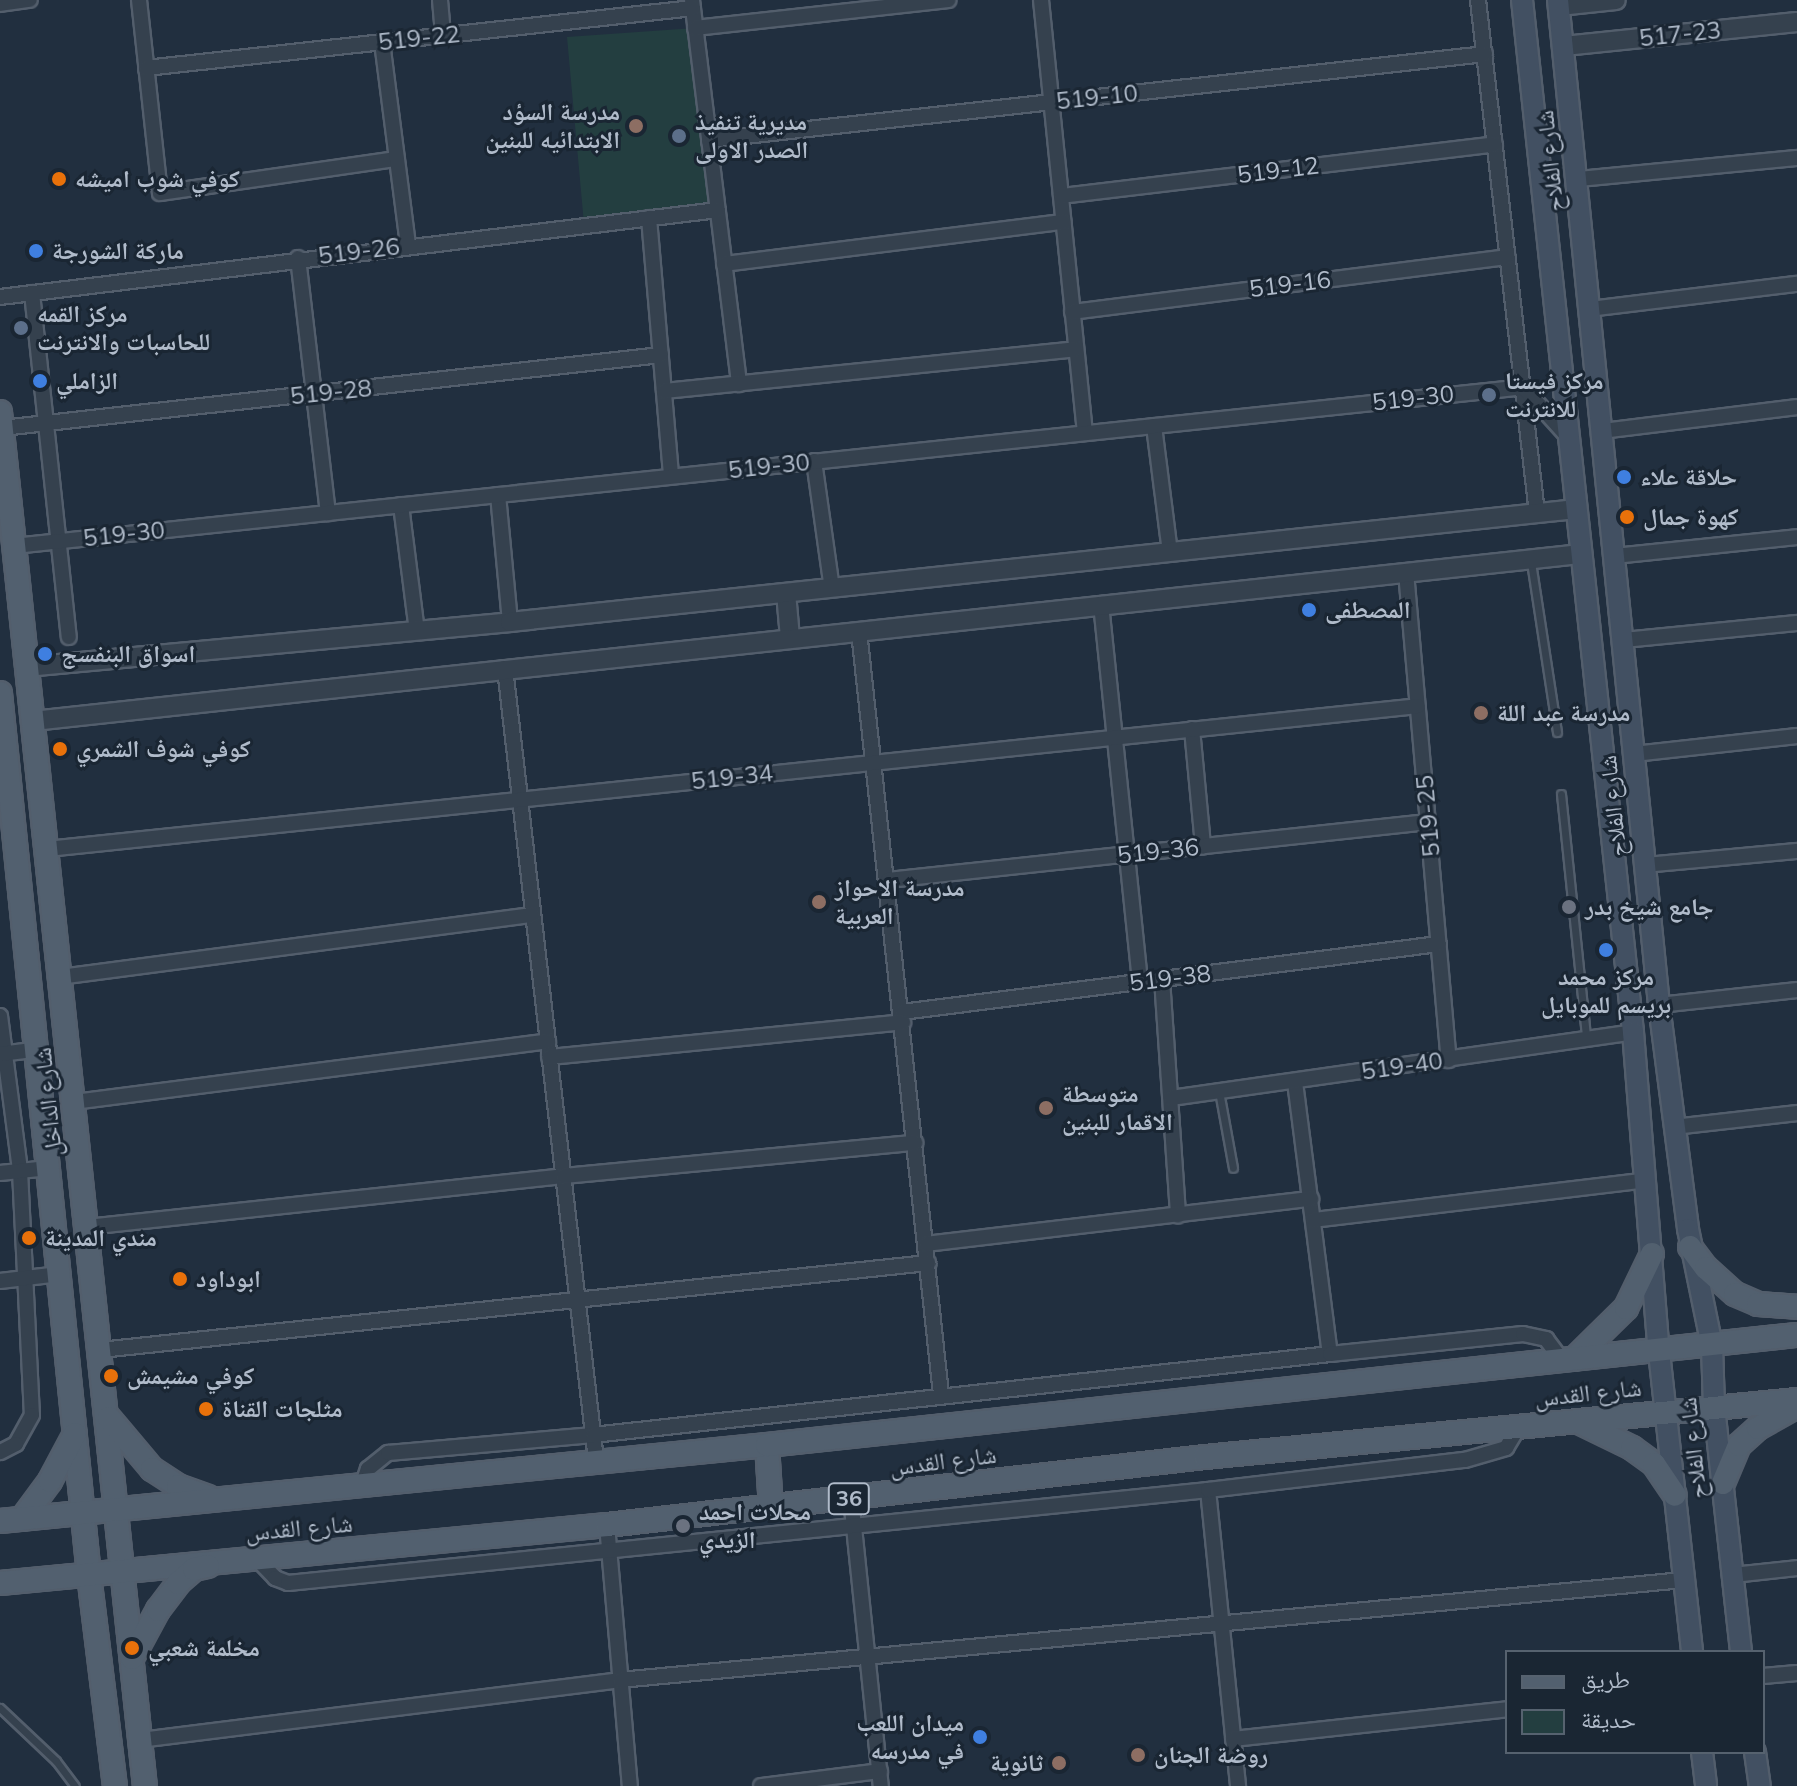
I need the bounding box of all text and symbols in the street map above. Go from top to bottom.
street label: 517-23 [1638,15,1722,53]
street label: 519-22 [377,19,461,57]
street label: 519-10 [1055,78,1139,116]
place label: مدرسة السؤد الابتدائيه للبنين [485,98,620,154]
place label: مديرية تنفيذ الصدر الاولى [695,108,808,164]
street label: شارع الفلاح [1530,109,1570,213]
marker: مدرسة السؤد الابتدائيه للبنين [627,117,645,135]
marker: مديرية تنفيذ الصدر الاولى [670,127,688,145]
street label: 519-12 [1235,151,1321,189]
place label: كوفي شوب اميشه [75,165,240,193]
marker: كوفي شوب اميشه [50,170,68,188]
street label: 519-26 [316,232,402,270]
place label: ماركة الشورجة [52,237,184,265]
marker: ماركة الشورجة [27,242,45,260]
street label: 519-16 [1247,265,1333,303]
place label: مركز القمه للحاسبات والانترنت [37,300,210,356]
marker: مركز القمه للحاسبات والانترنت [12,319,30,337]
place label: الزاملي [56,367,118,395]
place label: مركز فيستا للانترنت [1505,367,1604,423]
marker: الزاملي [31,372,49,390]
street label: 519-28 [289,373,373,411]
street label: 519-30 [1371,379,1455,417]
marker: مركز فيستا للانترنت [1480,386,1498,404]
street label: 519-30 [727,447,811,485]
place label: حلاقة علاء [1640,463,1737,491]
marker: حلاقة علاء [1615,468,1633,486]
place label: كهوة جمال [1643,503,1739,531]
marker: كهوة جمال [1618,508,1636,526]
street label: 519-30 [82,515,166,553]
place label: المصطفى [1325,596,1411,624]
marker: المصطفى [1300,601,1318,619]
place label: اسواق البنفسج [61,640,195,668]
marker: اسواق البنفسج [36,645,54,663]
place label: مدرسة عبد اللة [1497,699,1630,727]
marker: مدرسة عبد اللة [1472,704,1490,722]
place label: كوفي شوف الشمري [76,735,251,763]
marker: كوفي شوف الشمري [51,740,69,758]
street label: شارع الفلاح [1593,754,1633,858]
street label: 519-34 [690,758,774,796]
street label: 519-25 [1410,774,1446,858]
street label: 519-36 [1116,832,1200,870]
place label: مدرسة الاحواز العربية [835,874,965,930]
marker: مدرسة الاحواز العربية [810,893,828,911]
place label: جامع شيخ بدر [1585,893,1714,921]
marker: جامع شيخ بدر [1560,898,1578,916]
marker: مركز محمد بريسم للموبايل [1597,941,1615,959]
street label: 519-38 [1127,959,1213,997]
place label: مركز محمد بريسم للموبايل [1541,963,1671,1019]
street label: شارع الداخل [28,1046,68,1158]
street label: 519-40 [1359,1046,1445,1086]
place label: متوسطة الاقمار للبنين [1062,1080,1173,1136]
marker: متوسطة الاقمار للبنين [1037,1099,1055,1117]
place label: مندي المدينة [45,1224,157,1252]
marker: مندي المدينة [20,1229,38,1247]
place label: ابوداود [196,1265,261,1293]
marker: ابوداود [171,1270,189,1288]
place label: كوفي مشيمش [127,1362,254,1390]
marker: كوفي مشيمش [102,1367,120,1385]
street label: شارع القدس [1533,1373,1643,1413]
place label: مثلجات القناة [222,1395,343,1423]
street label: شارع الفلاح [1673,1396,1713,1500]
marker: مثلجات القناة [197,1400,215,1418]
street label: شارع القدس [888,1440,998,1482]
road number: 36 [827,1481,871,1517]
place label: محلات احمد الزيدي [699,1498,811,1554]
street label: شارع القدس [244,1509,354,1547]
marker: محلات احمد الزيدي [674,1517,692,1535]
place label: مخلمة شعبي [148,1634,260,1662]
marker: مخلمة شعبي [123,1639,141,1657]
legend [1505,1650,1765,1754]
text: طريق [1581,1664,1630,1694]
text: حديقة [1581,1704,1636,1734]
place label: ميدان اللعب في مدرسه [856,1709,964,1765]
marker: ميدان اللعب في مدرسه [971,1728,989,1746]
place label: روضة الجنان [1154,1741,1268,1769]
marker: روضة الجنان [1129,1746,1147,1764]
place label: ثانوية [990,1749,1043,1777]
marker: ثانوية [1050,1754,1068,1772]

